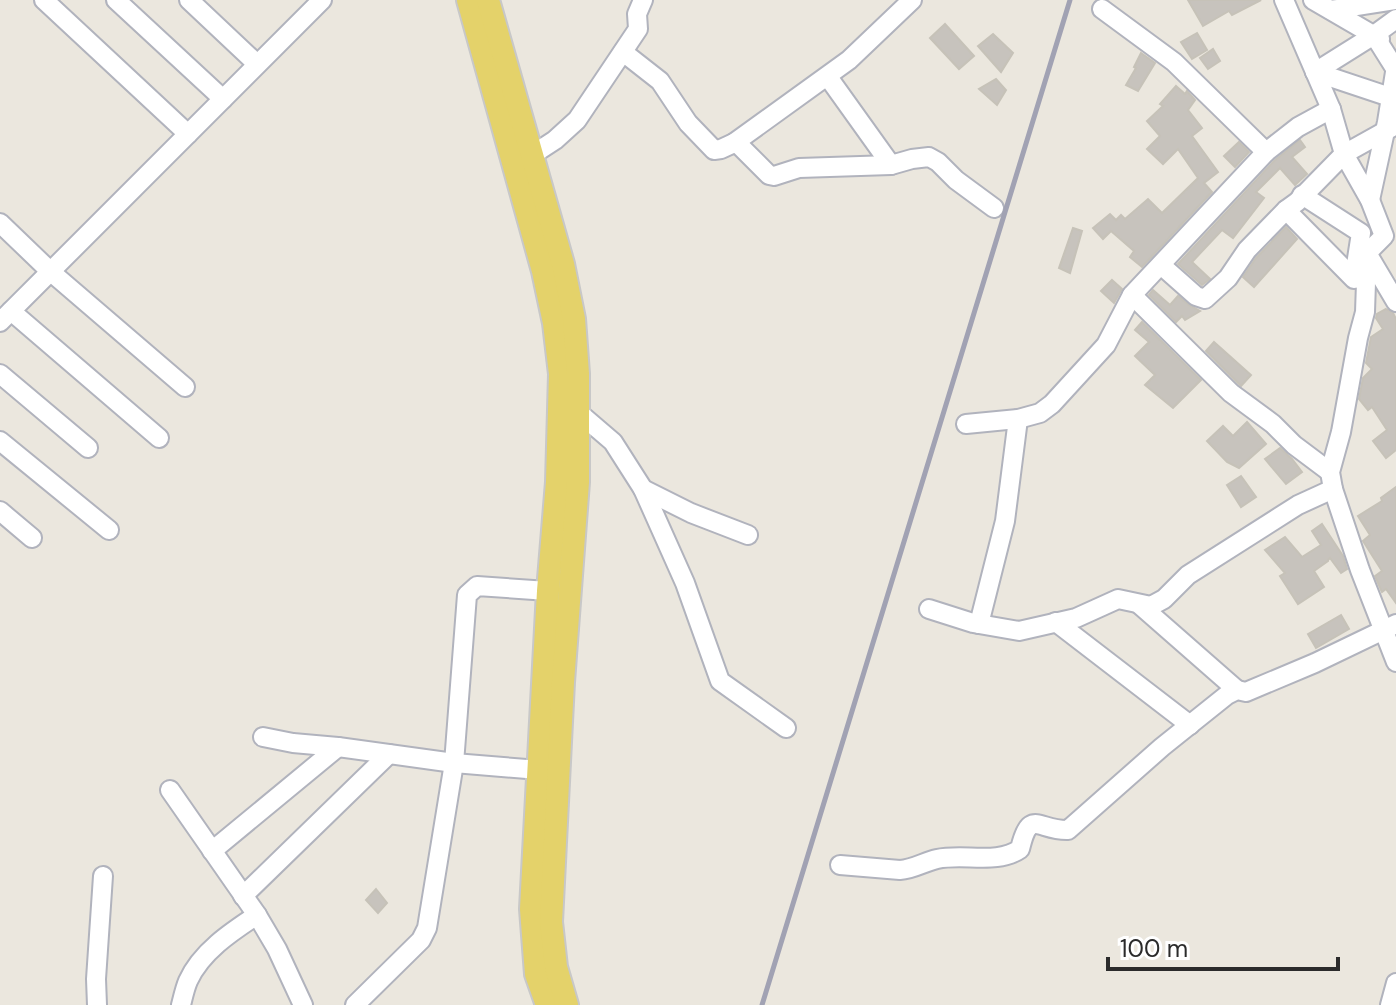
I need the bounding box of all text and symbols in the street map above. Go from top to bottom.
scale bar [1108,921,1338,971]
text: 100 m [1120,933,1188,964]

